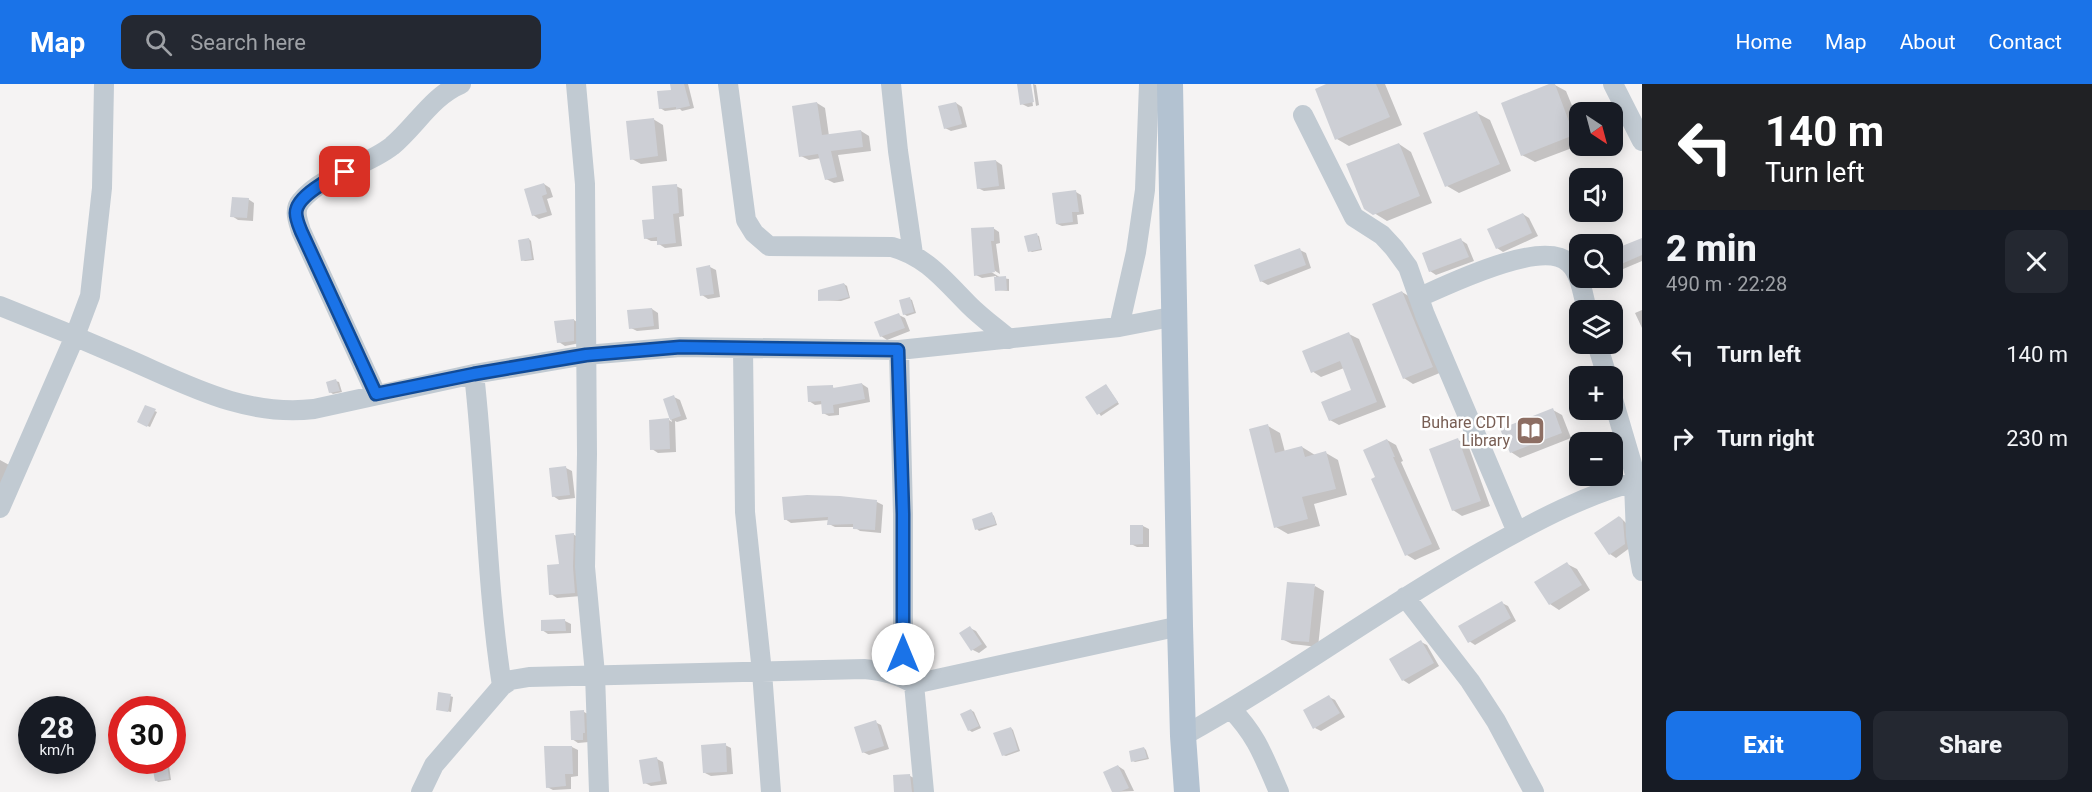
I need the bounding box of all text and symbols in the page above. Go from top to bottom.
search box [121,15,541,69]
text: Map [30,26,85,59]
icon: search [142,26,175,59]
text: Search here [190,30,306,55]
text: Home [1736,30,1792,54]
text: Map [1825,30,1867,54]
text: About [1900,30,1956,54]
text: Contact [1989,30,2062,54]
north arrow [1569,102,1623,156]
map controls [1569,102,1623,486]
text: 140 m [1765,107,1884,156]
icon: left [1666,108,1744,186]
pin [319,146,370,197]
icon: arrive [328,155,361,188]
text: Turn left [1765,157,1865,189]
button: sound [1569,168,1623,222]
text: 2 min [1666,228,1757,270]
button: close [2005,230,2068,293]
button: search [1569,234,1623,288]
text: 490 m · 22:28 [1666,272,1787,296]
button: layers [1569,300,1623,354]
icon: left [1666,338,1699,371]
text: Turn left [1717,342,1801,367]
text: 140 m [2006,342,2068,367]
button: + [1569,366,1623,420]
place label: Buhare CDTI Library [1421,413,1510,450]
library icon: Buhare CDTI Library [1515,415,1547,447]
icon: right [1666,422,1699,455]
text: Turn right [1717,426,1814,451]
text: 230 m [2006,426,2068,451]
button: − [1569,432,1623,486]
position arrow [871,622,935,686]
speed limit sign: 30 [108,696,186,774]
text: 28 [40,710,74,745]
button: Exit [1666,711,1861,780]
button: Share [1873,711,2068,780]
text: km/h [39,741,75,759]

